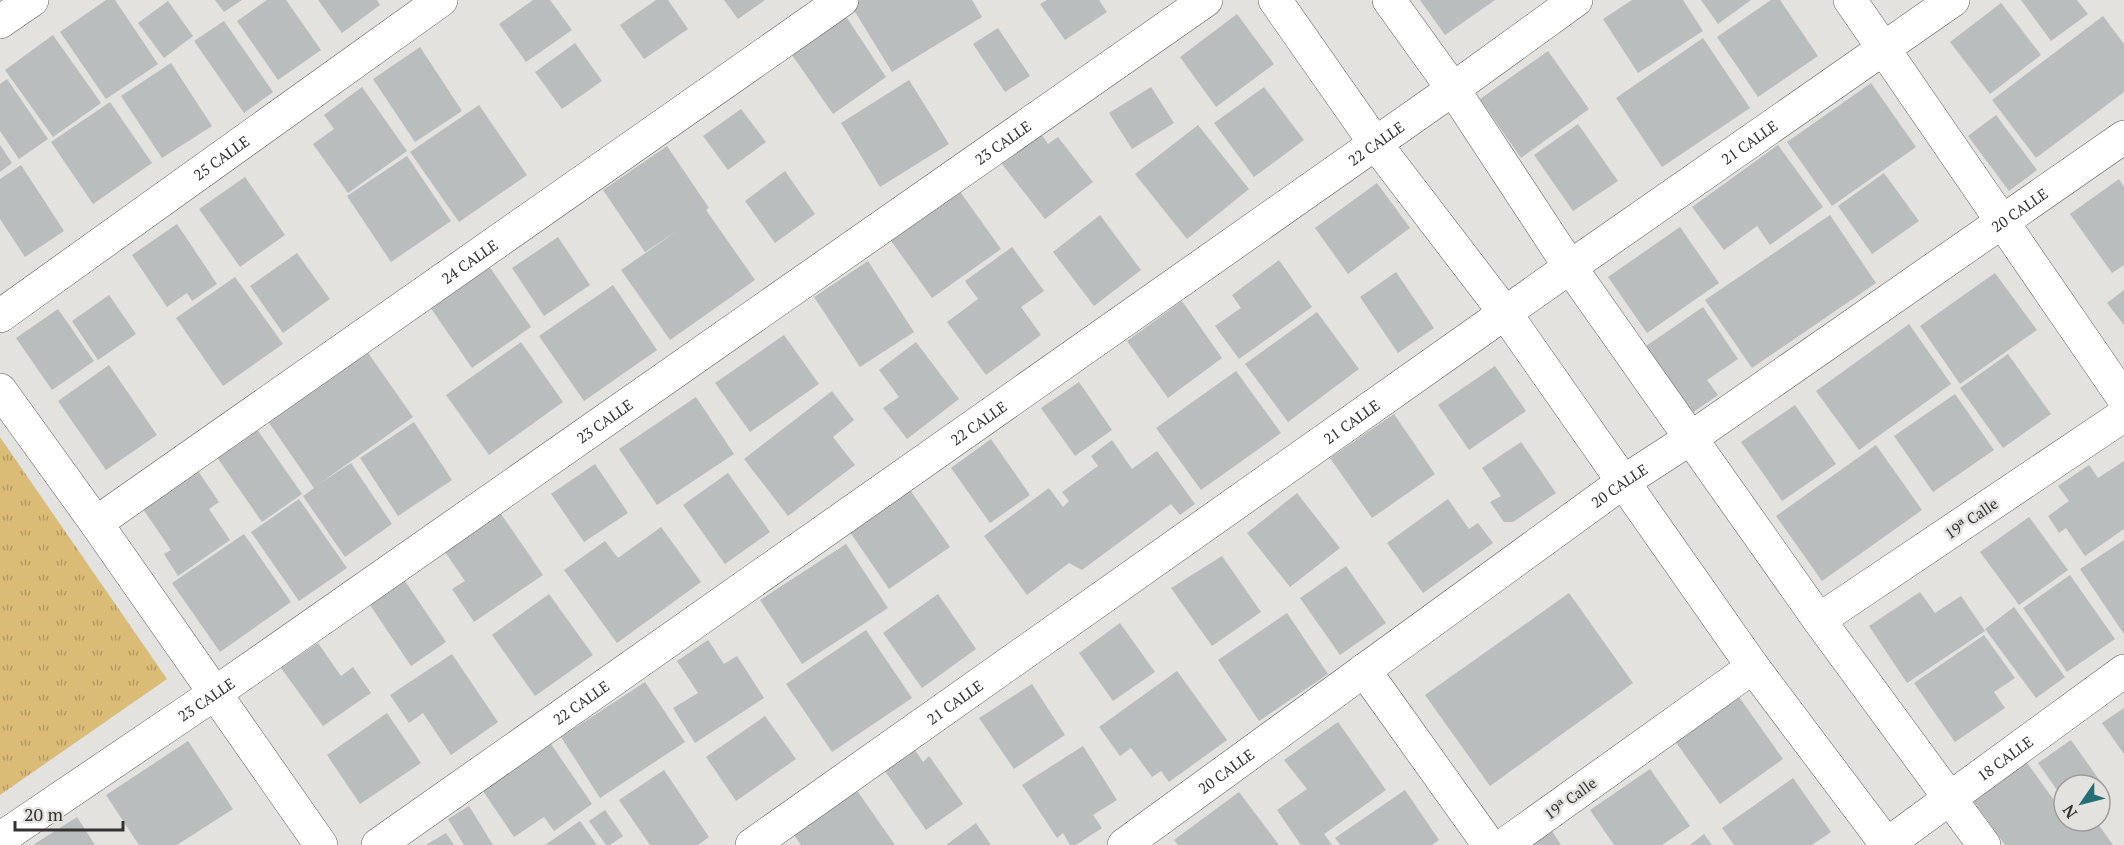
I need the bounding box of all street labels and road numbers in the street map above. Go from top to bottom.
street label: 21 CALLE [1717,115,1781,169]
street label: 23 CALLE [971,116,1035,169]
street label: 22 CALLE [1344,116,1408,170]
street label: 25 CALLE [189,131,253,184]
street label: 20 CALLE [1987,183,2052,236]
street label: 24 CALLE [437,235,502,288]
street label: 23 CALLE [572,394,637,448]
street label: 21 CALLE [1319,395,1384,448]
street label: 22 CALLE [946,396,1011,449]
street label: 20 CALLE [1587,459,1651,512]
street label: 19ª Calle [1941,493,2001,543]
street label: 23 CALLE [174,673,238,726]
street label: 21 CALLE [922,675,987,729]
street label: 22 CALLE [549,676,613,729]
street label: 18 CALLE [1973,731,2037,785]
street label: 20 CALLE [1194,744,1258,798]
street label: 19ª Calle [1540,772,1600,824]

